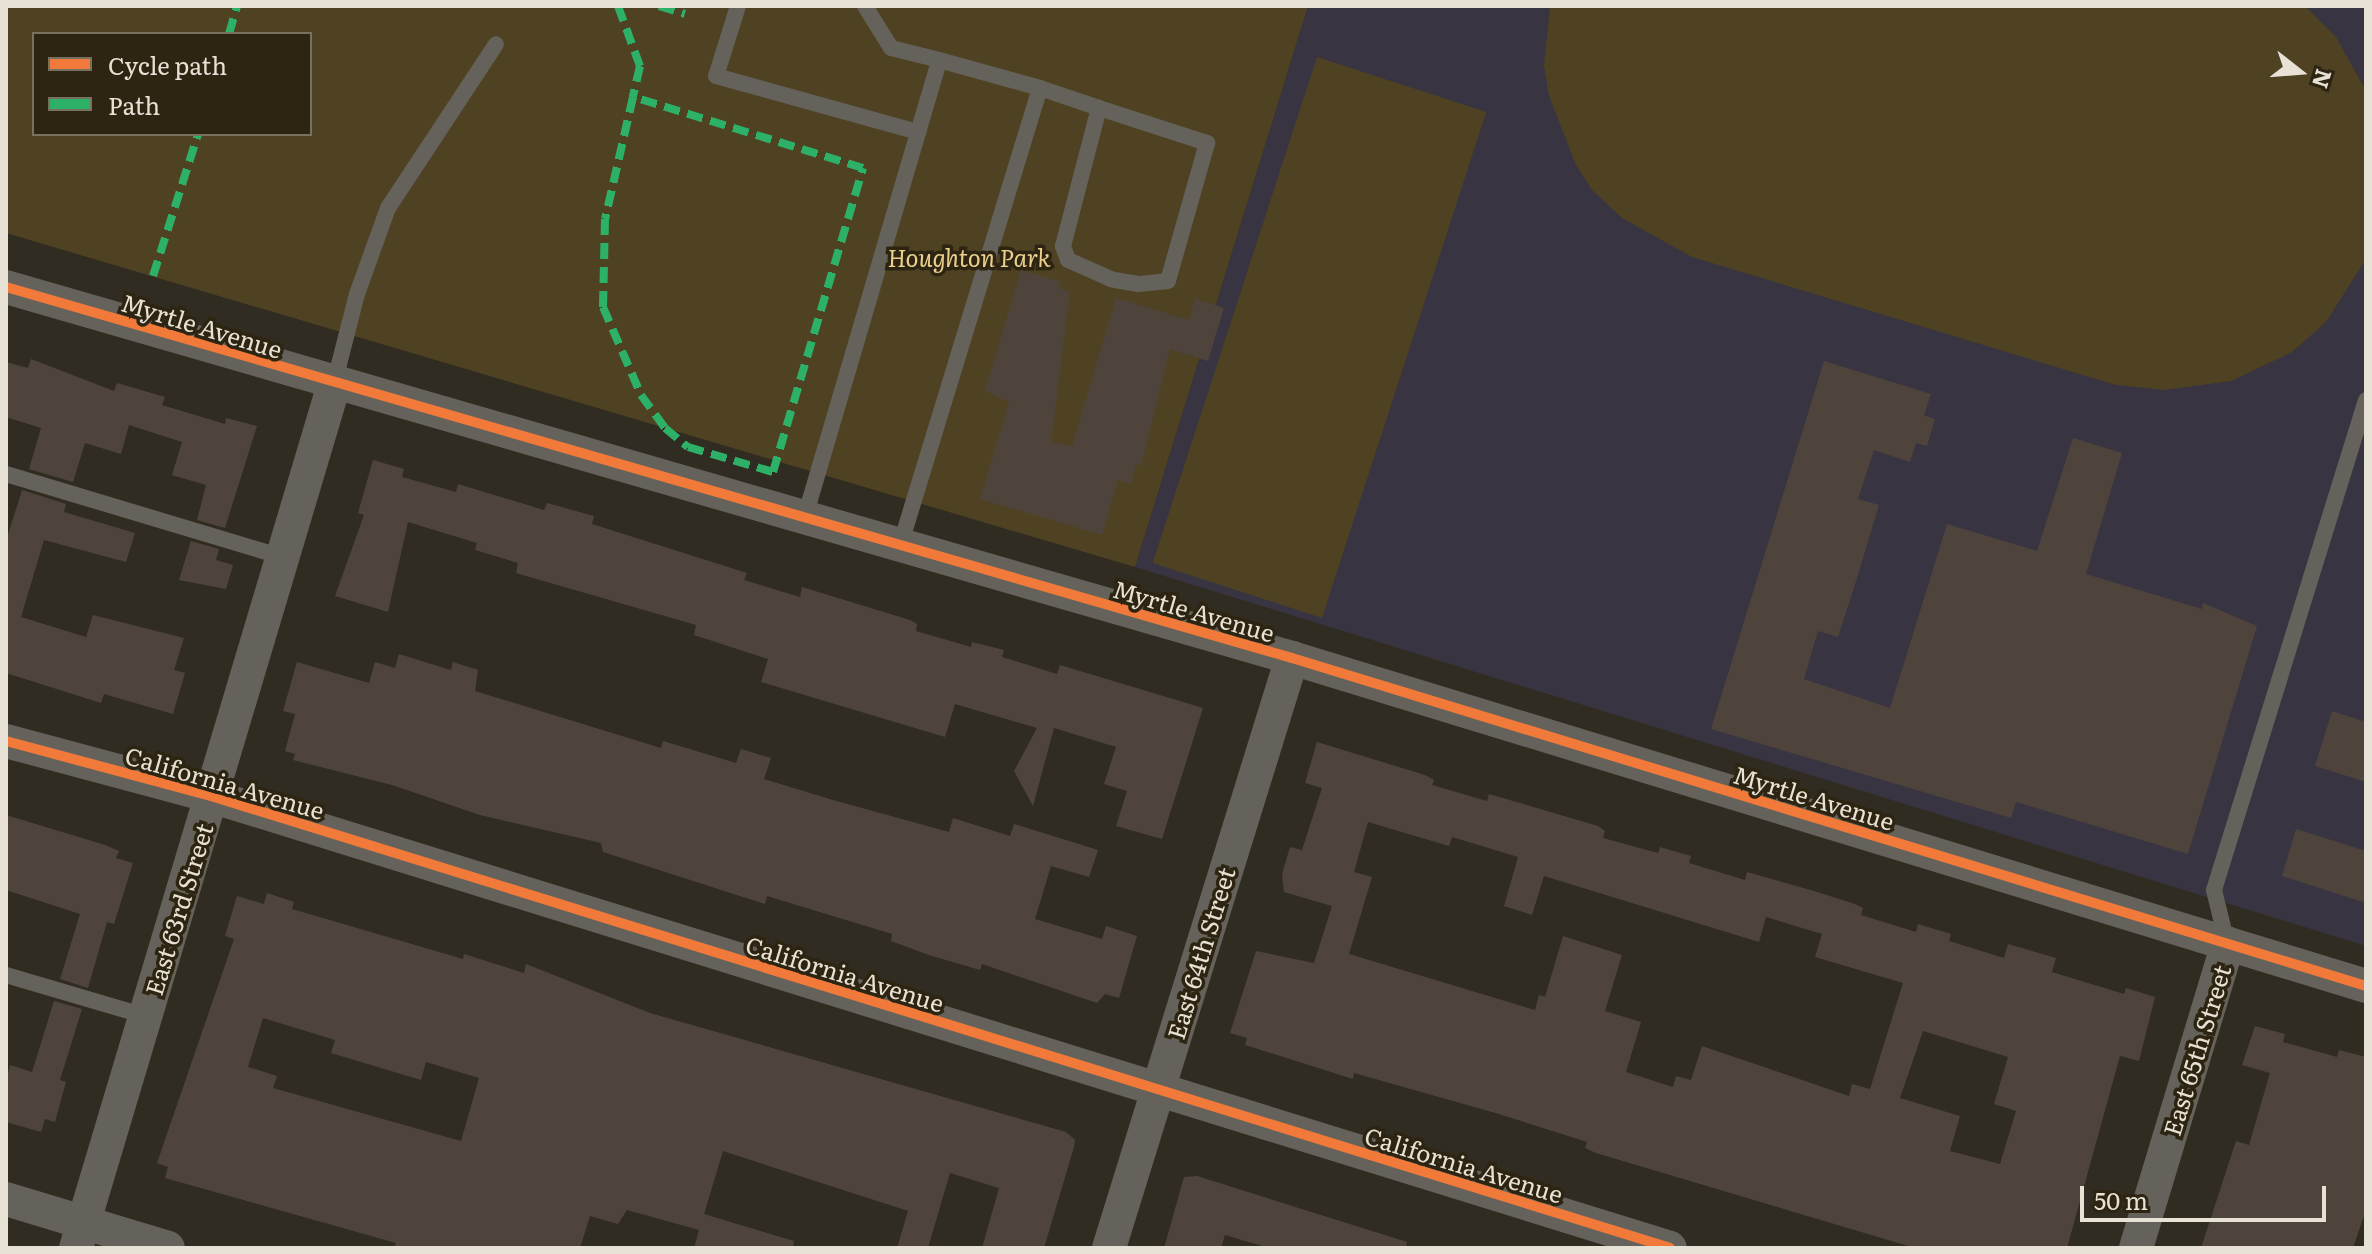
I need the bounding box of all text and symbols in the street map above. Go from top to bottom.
legend [32,32,312,136]
north arrow [2260,32,2340,112]
text: Cycle path [108,47,227,82]
text: N [2305,66,2342,93]
text: Path [108,87,160,122]
park label: Houghton Park [887,243,1051,271]
street label: Myrtle Avenue [118,287,286,363]
street label: Myrtle Avenue [1110,573,1278,647]
street label: California Avenue [122,740,328,824]
street label: Myrtle Avenue [1730,759,1898,835]
street label: East 63rd Street [138,820,218,998]
street label: East 64th Street [1160,864,1240,1042]
street label: California Avenue [742,929,948,1017]
street label: East 65th Street [2156,961,2236,1139]
street label: California Avenue [1361,1120,1567,1208]
scale bar [2084,1170,2330,1220]
text: 50 m [2094,1182,2148,1217]

